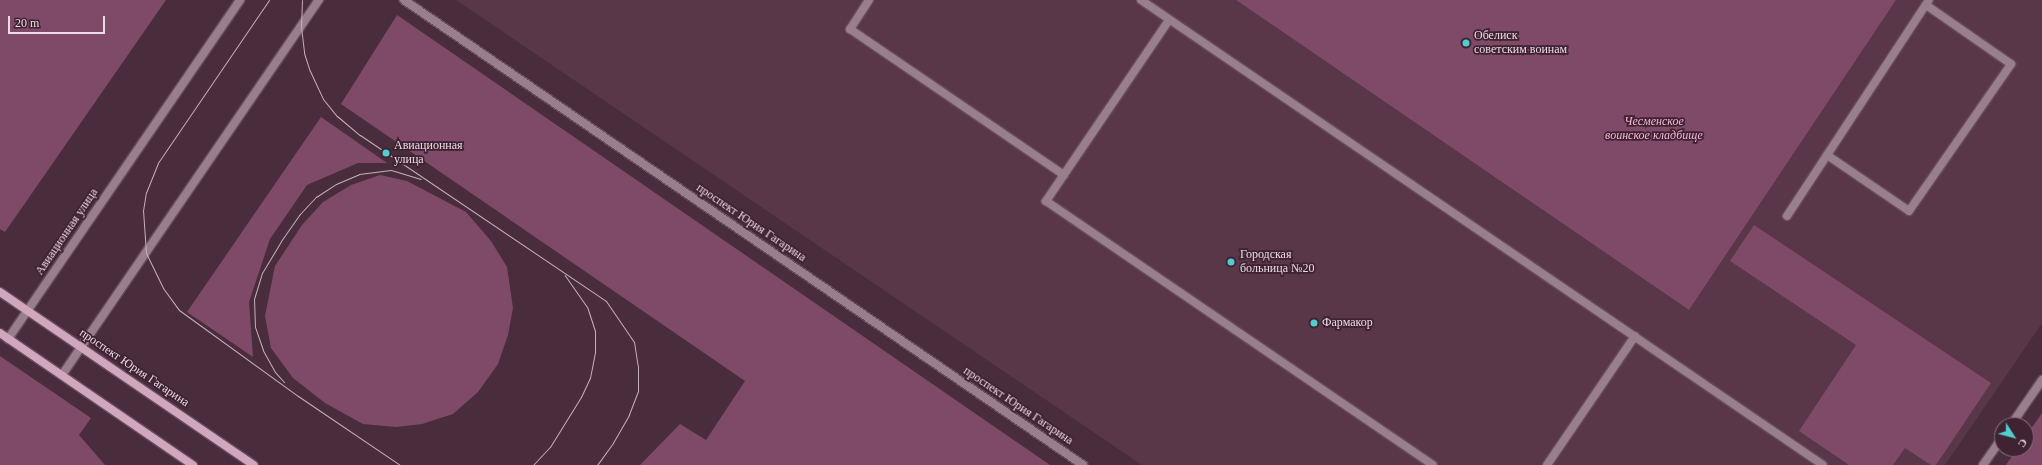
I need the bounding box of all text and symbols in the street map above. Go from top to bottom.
scale bar [10,8,107,34]
text: 20 m [15,16,39,30]
place label: Обелиск советским воинам [1474,29,1567,57]
marker: Обелиск советским воинам [1461,38,1471,48]
park label: Чесменское воинское кладбище [1605,115,1703,143]
place label: Авиационная улица [394,139,463,167]
marker: Авиационная улица [381,148,391,158]
street label: проспект Юрия Гагарина [693,181,809,265]
street label: Авиационная улица [33,186,101,278]
place label: Городская больница №20 [1240,248,1314,276]
marker: Городская больница №20 [1225,256,1237,268]
place label: Фармакор [1322,316,1373,330]
marker: Фармакор [1309,318,1319,328]
street label: проспект Юрия Гагарина [76,326,192,410]
street label: проспект Юрия Гагарина [960,364,1076,448]
north arrow [1994,417,2034,457]
text: С [2016,437,2030,450]

